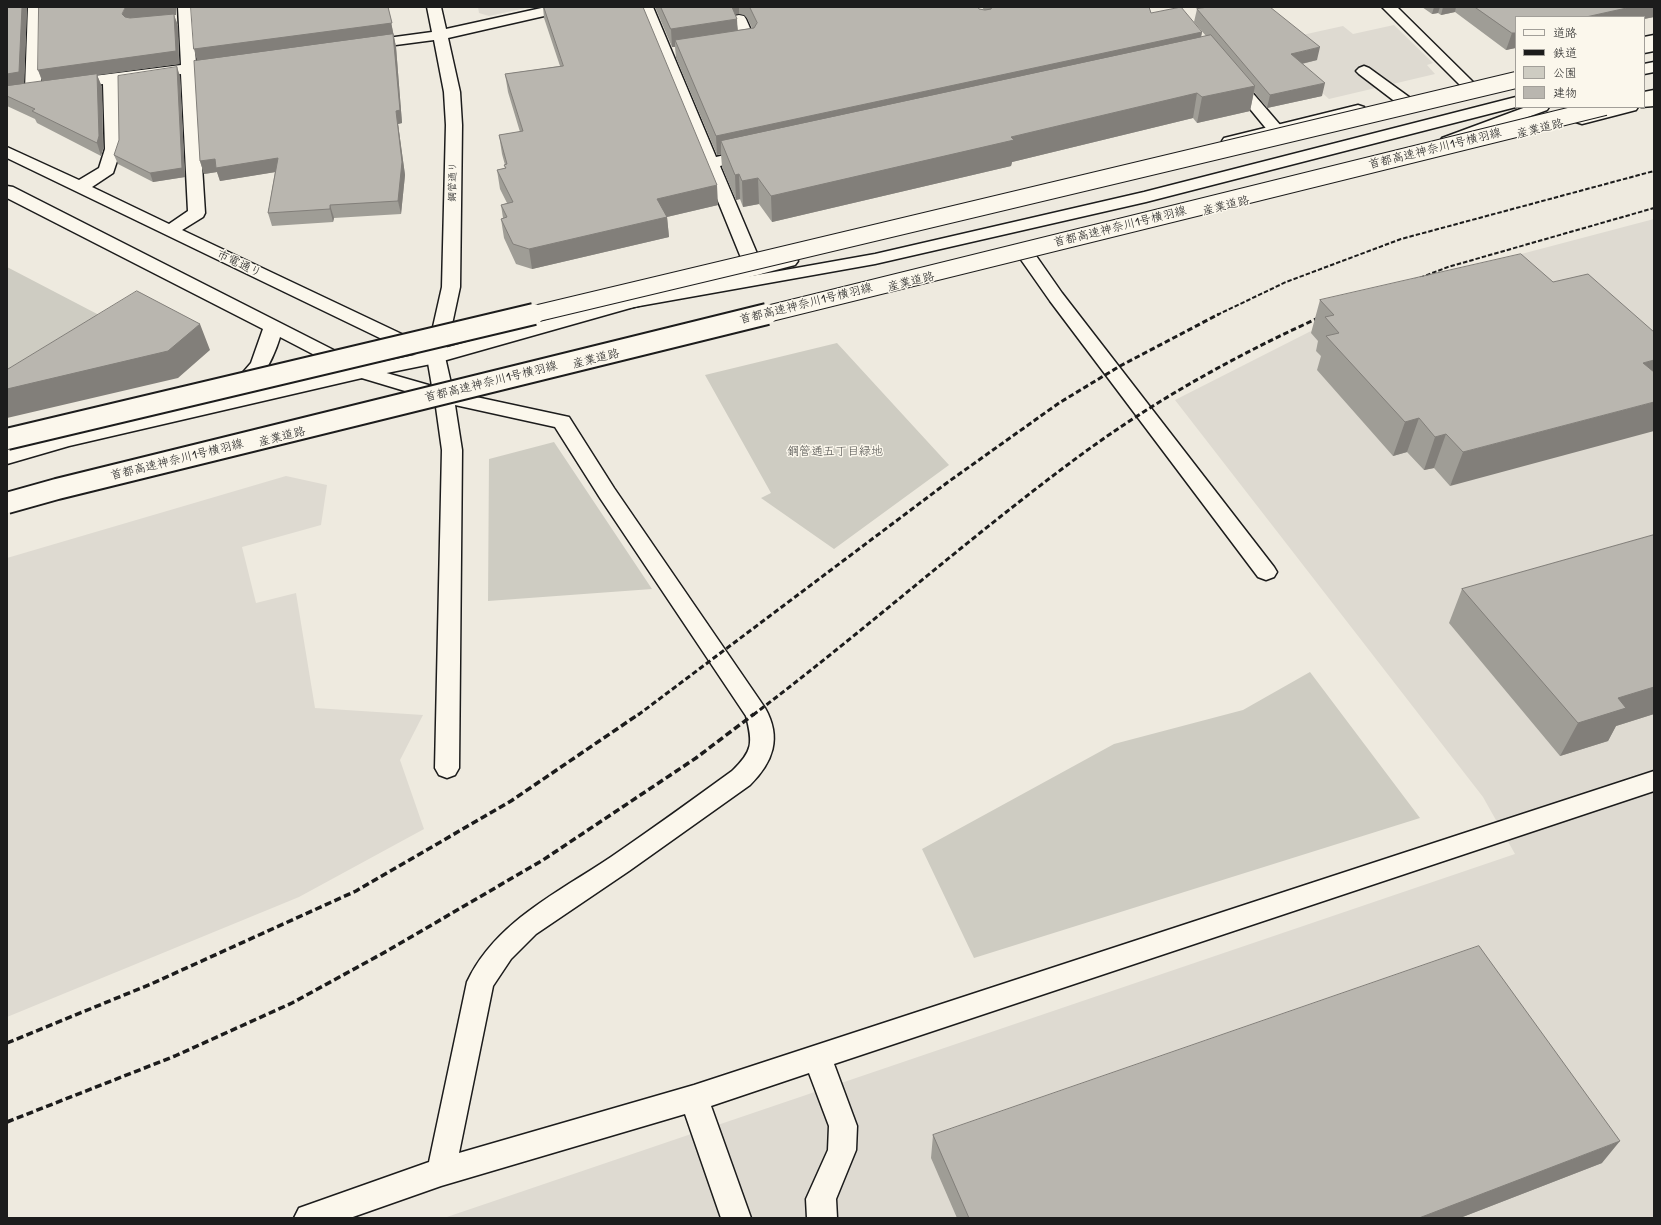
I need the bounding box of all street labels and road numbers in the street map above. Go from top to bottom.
street label: 産業道路 [1515,116,1565,142]
street label: 首都高速神奈川1号横羽線 [1367,126,1503,172]
street label: 鋼管通り [447,162,459,202]
street label: 産業道路 [1201,193,1251,219]
street label: 首都高速神奈川1号横羽線 [1052,204,1188,250]
street label: 市電通り [214,247,264,281]
street label: 産業道路 [886,269,936,295]
street label: 首都高速神奈川1号横羽線 [738,281,874,327]
street label: 産業道路 [571,346,621,372]
street label: 首都高速神奈川1号横羽線 [423,359,559,405]
street label: 産業道路 [257,424,307,450]
street label: 首都高速神奈川1号横羽線 [109,437,245,483]

